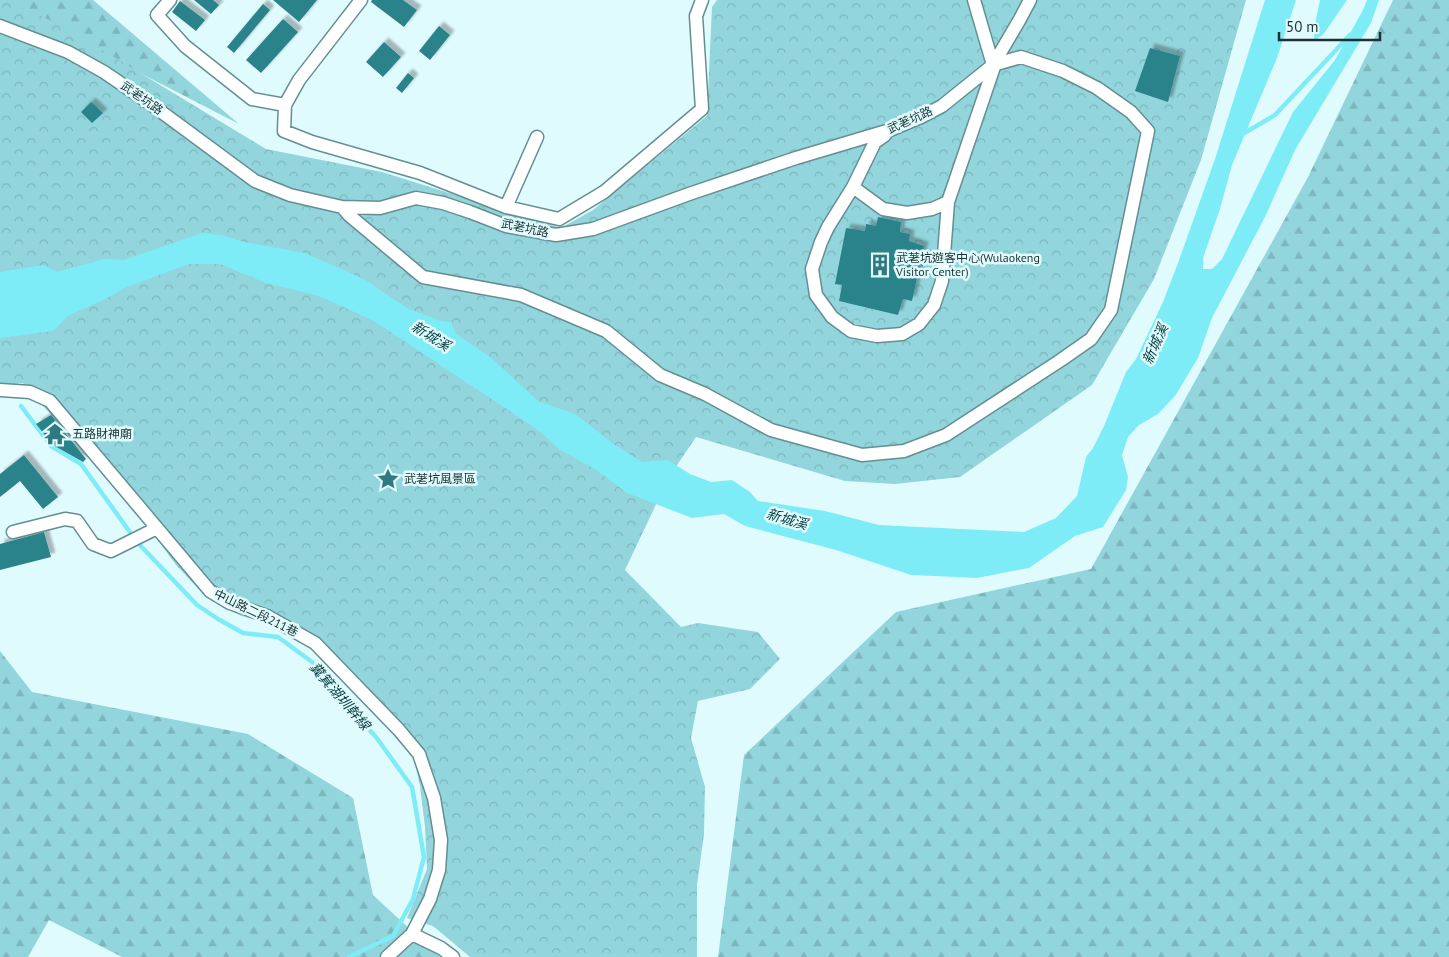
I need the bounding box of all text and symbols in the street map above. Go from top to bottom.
scale bar [1279,10,1380,42]
text: 50 m [1286,17,1319,36]
street label: 武荖坑路 [118,78,166,118]
street label: 武荖坑路 [885,103,935,136]
street label: 武荖坑路 [500,215,550,240]
place label: 武荖坑遊客中心(Wulaokeng Visitor Center) [895,250,1040,279]
building icon: 武荖坑遊客中心(Wulaokeng Visitor Center) [867,252,893,278]
water label: 新城溪 [408,317,455,356]
water label: 新城溪 [1138,319,1173,367]
temple icon: 五路財神廟 [42,421,68,447]
place label: 五路財神廟 [72,426,132,441]
place icon: 武荖坑風景區 [375,466,401,492]
place label: 武荖坑風景區 [404,471,476,486]
water label: 新城溪 [764,505,812,534]
street label: 中山路二段211巷 [212,586,301,639]
water label: 糞箕湖圳幹線 [306,658,376,735]

